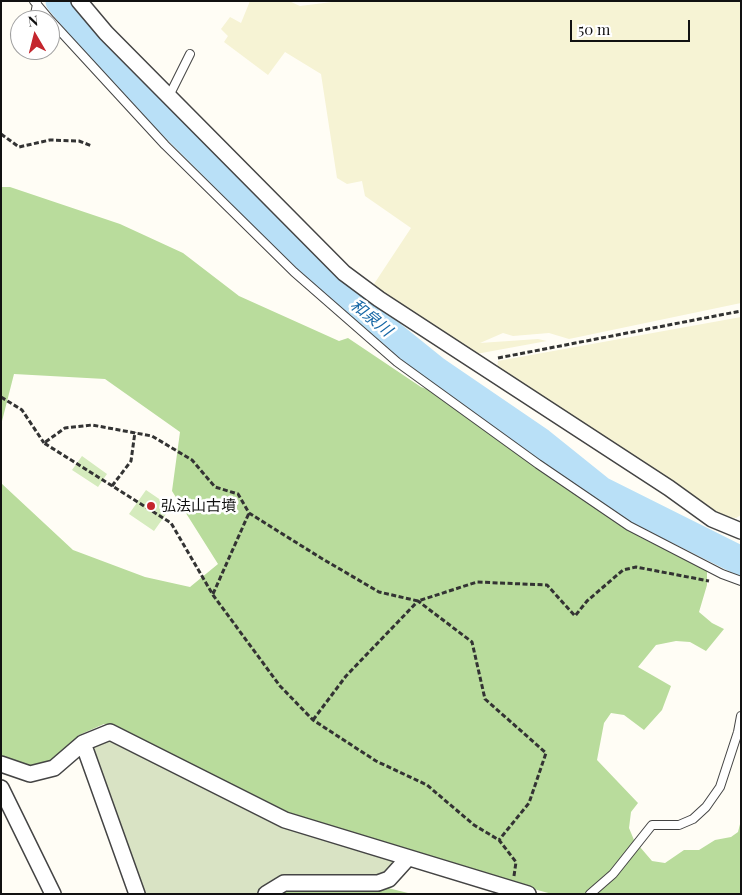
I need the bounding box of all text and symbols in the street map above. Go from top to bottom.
north arrow [10,10,60,60]
scale bar [572,10,692,42]
text: N [27,11,39,31]
text: 50 m [578,19,610,39]
water label: 和泉川 [346,295,396,341]
place label: 弘法山古墳 [161,497,236,515]
marker: 弘法山古墳 [145,500,157,512]

